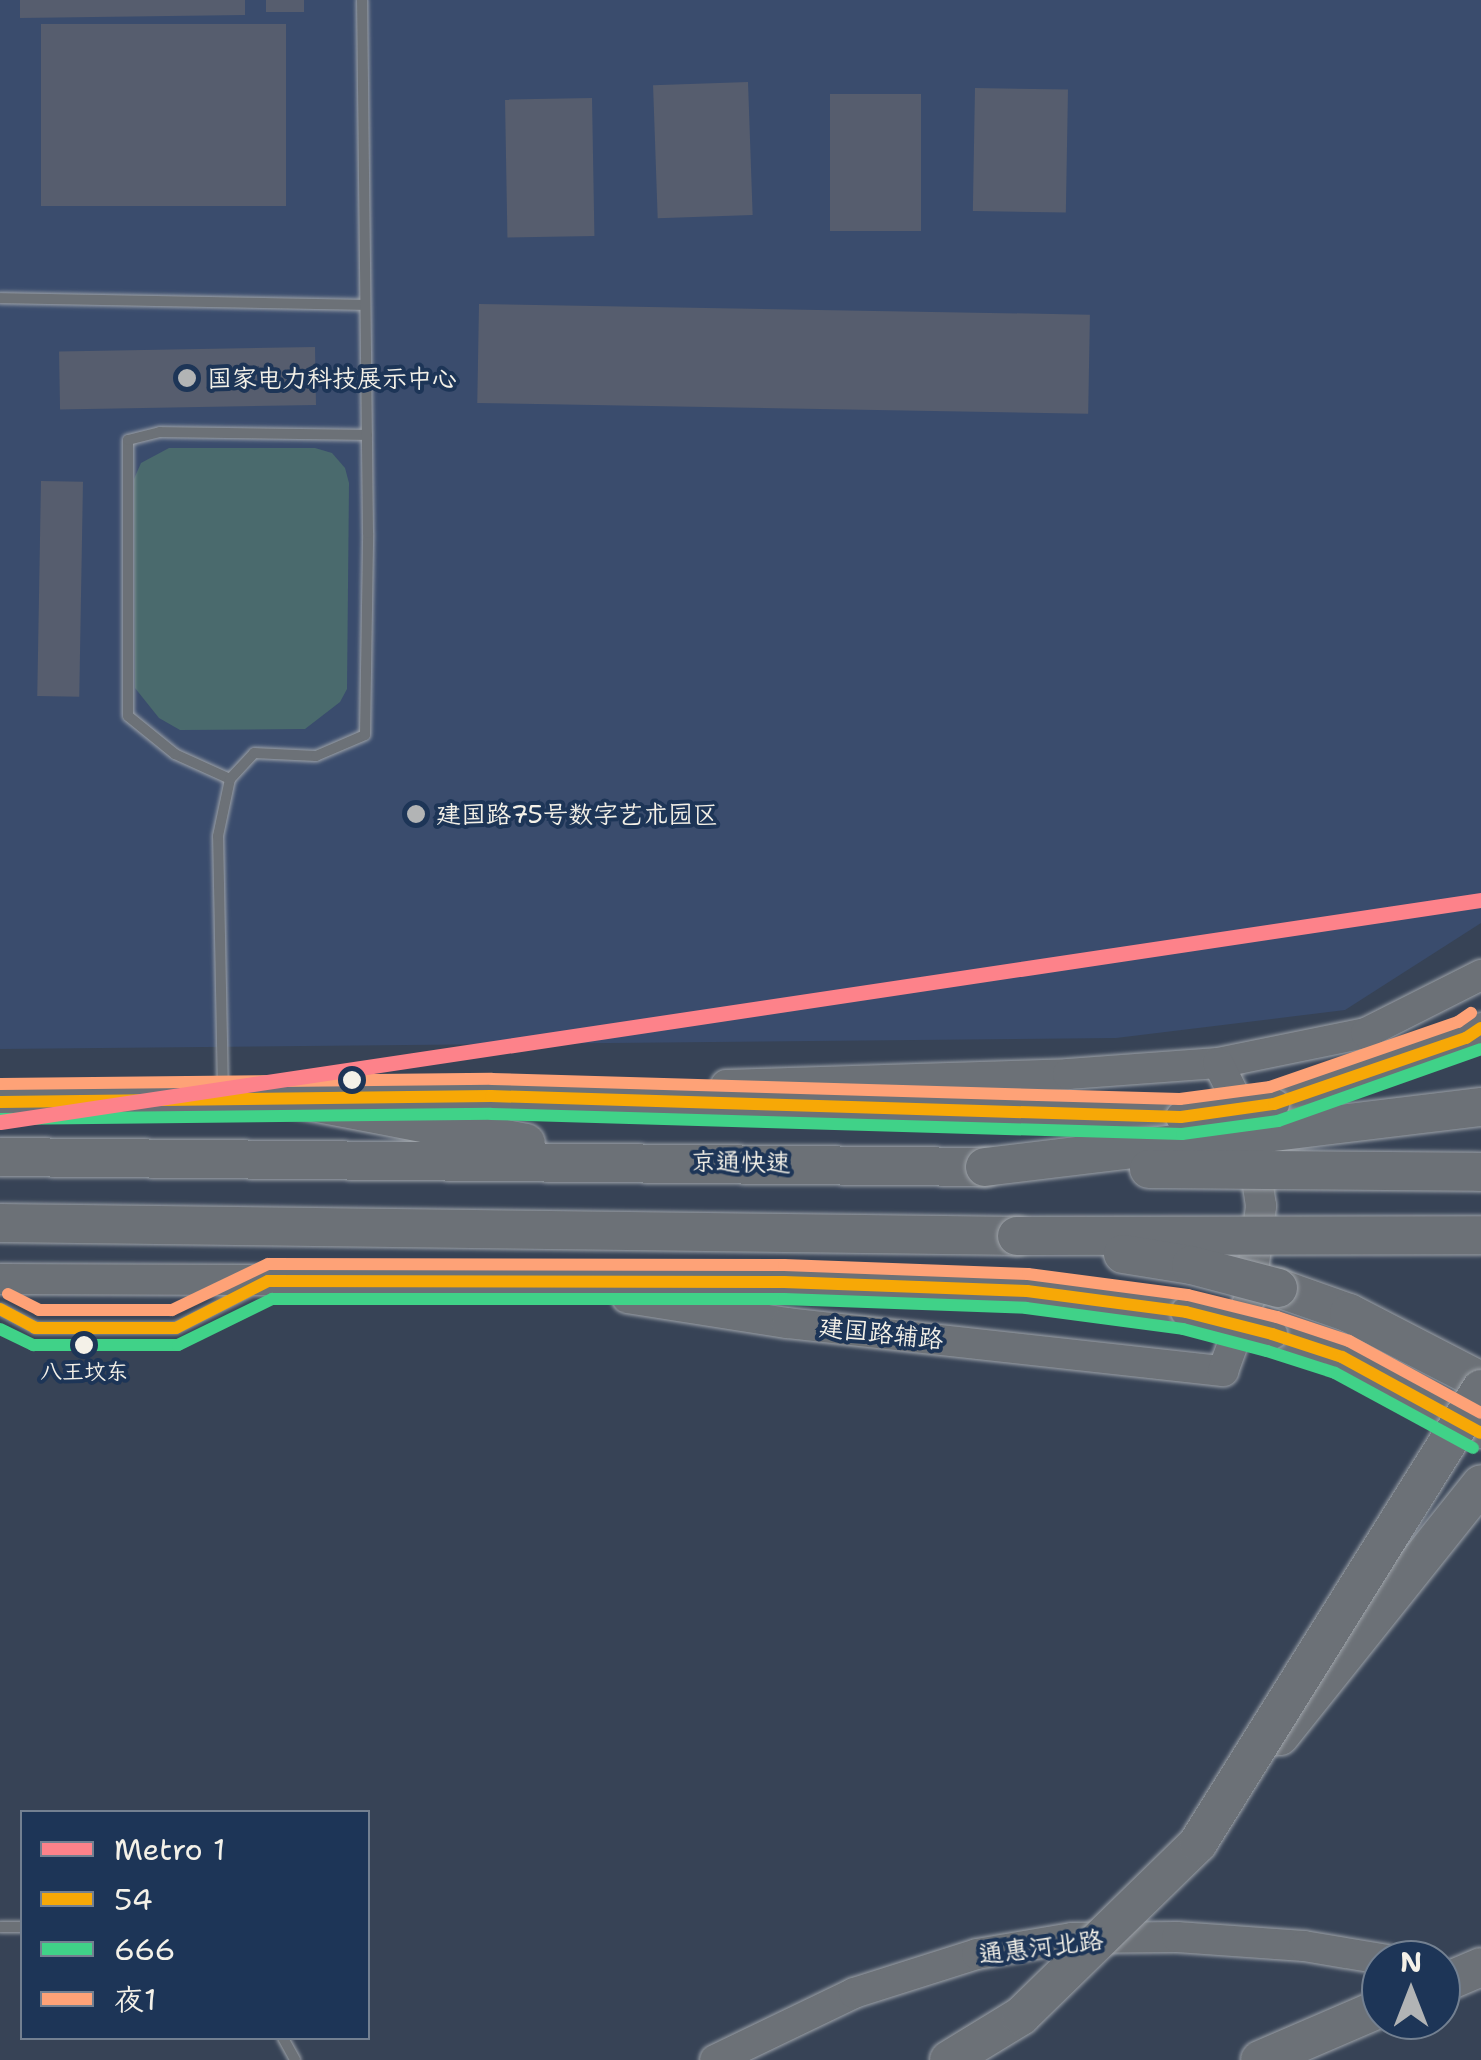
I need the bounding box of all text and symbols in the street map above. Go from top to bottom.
place label: 国家电力科技展示中心 [207,363,457,393]
marker: 国家电力科技展示中心 [176,367,198,389]
place label: 建国路75号数字艺术园区 [436,799,718,829]
marker: 建国路75号数字艺术园区 [405,803,427,825]
unlabelled marker [342,1070,362,1090]
street label: 京通快速 [691,1146,791,1178]
street label: 建国路辅路 [817,1312,945,1354]
marker: 八王坟东 [74,1335,94,1355]
place label: 八王坟东 [40,1359,128,1385]
legend [20,1810,370,2040]
text: Metro 1 [114,1829,225,1870]
text: 54 [114,1879,153,1920]
street label: 通惠河北路 [977,1924,1105,1970]
text: 666 [114,1929,175,1970]
north arrow [1361,1940,1461,2040]
text: N [1400,1943,1422,1981]
text: 夜1 [114,1979,157,2020]

